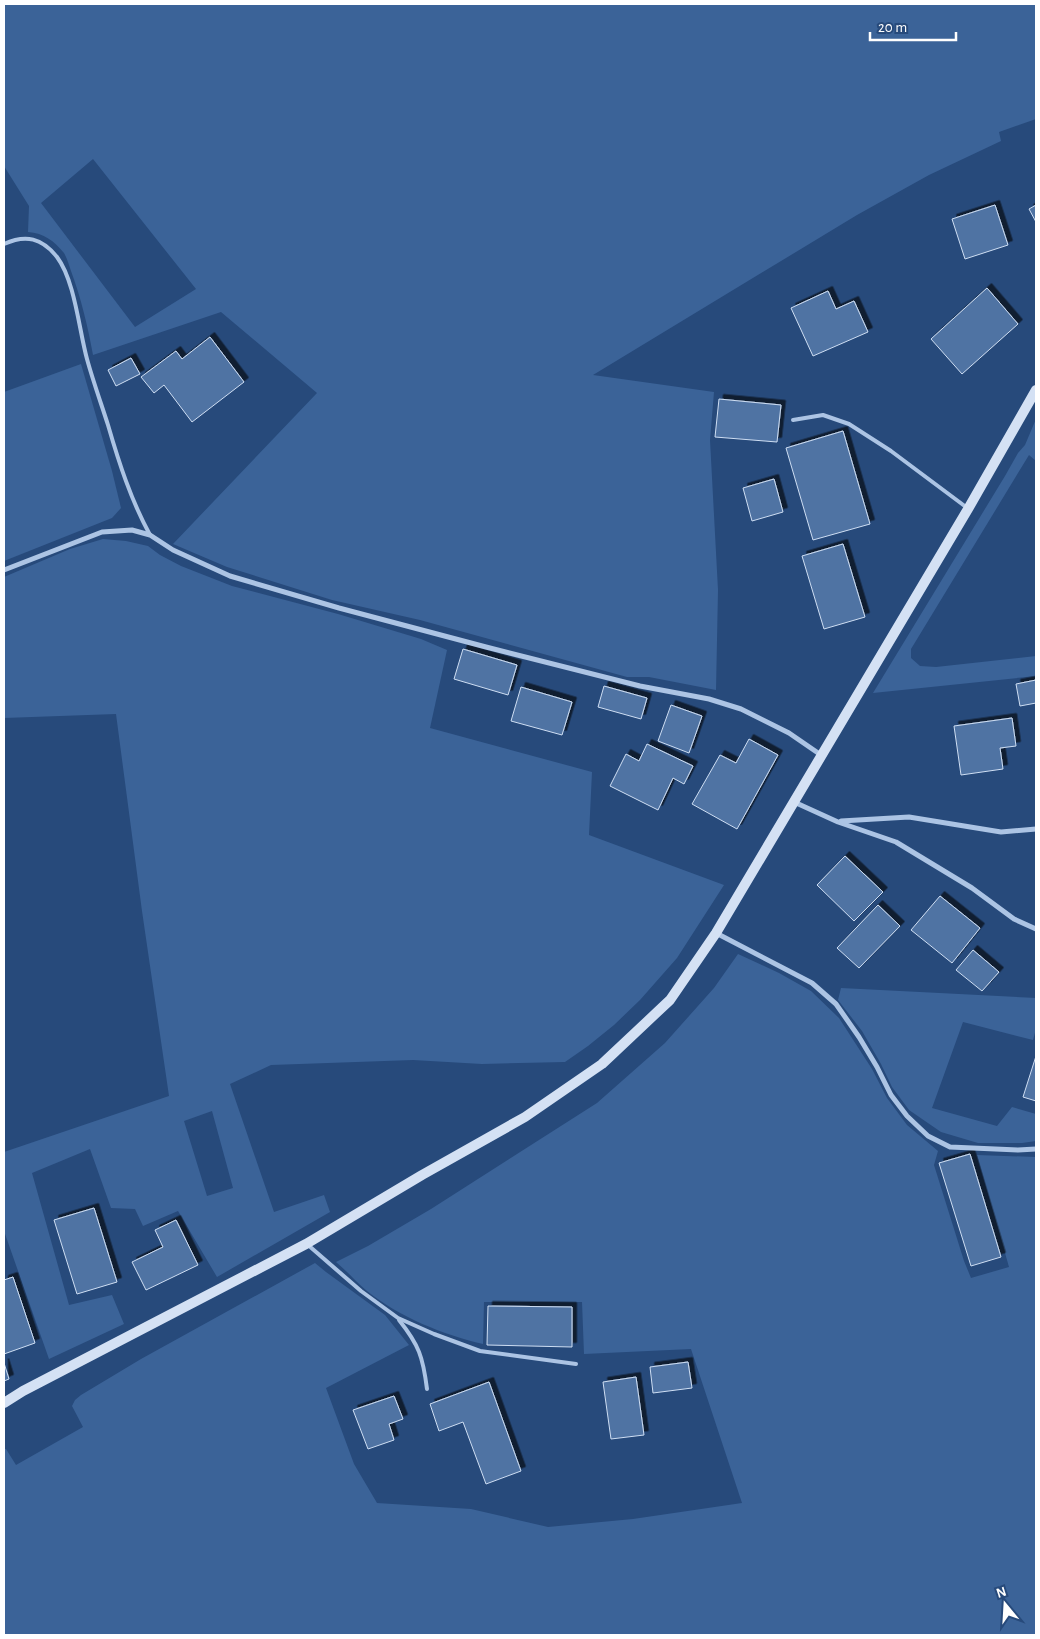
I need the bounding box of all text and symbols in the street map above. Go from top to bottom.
scale bar [870,10,956,42]
text: 20 m [878,20,907,35]
north arrow [980,1579,1030,1629]
text: N [994,1584,1008,1601]

